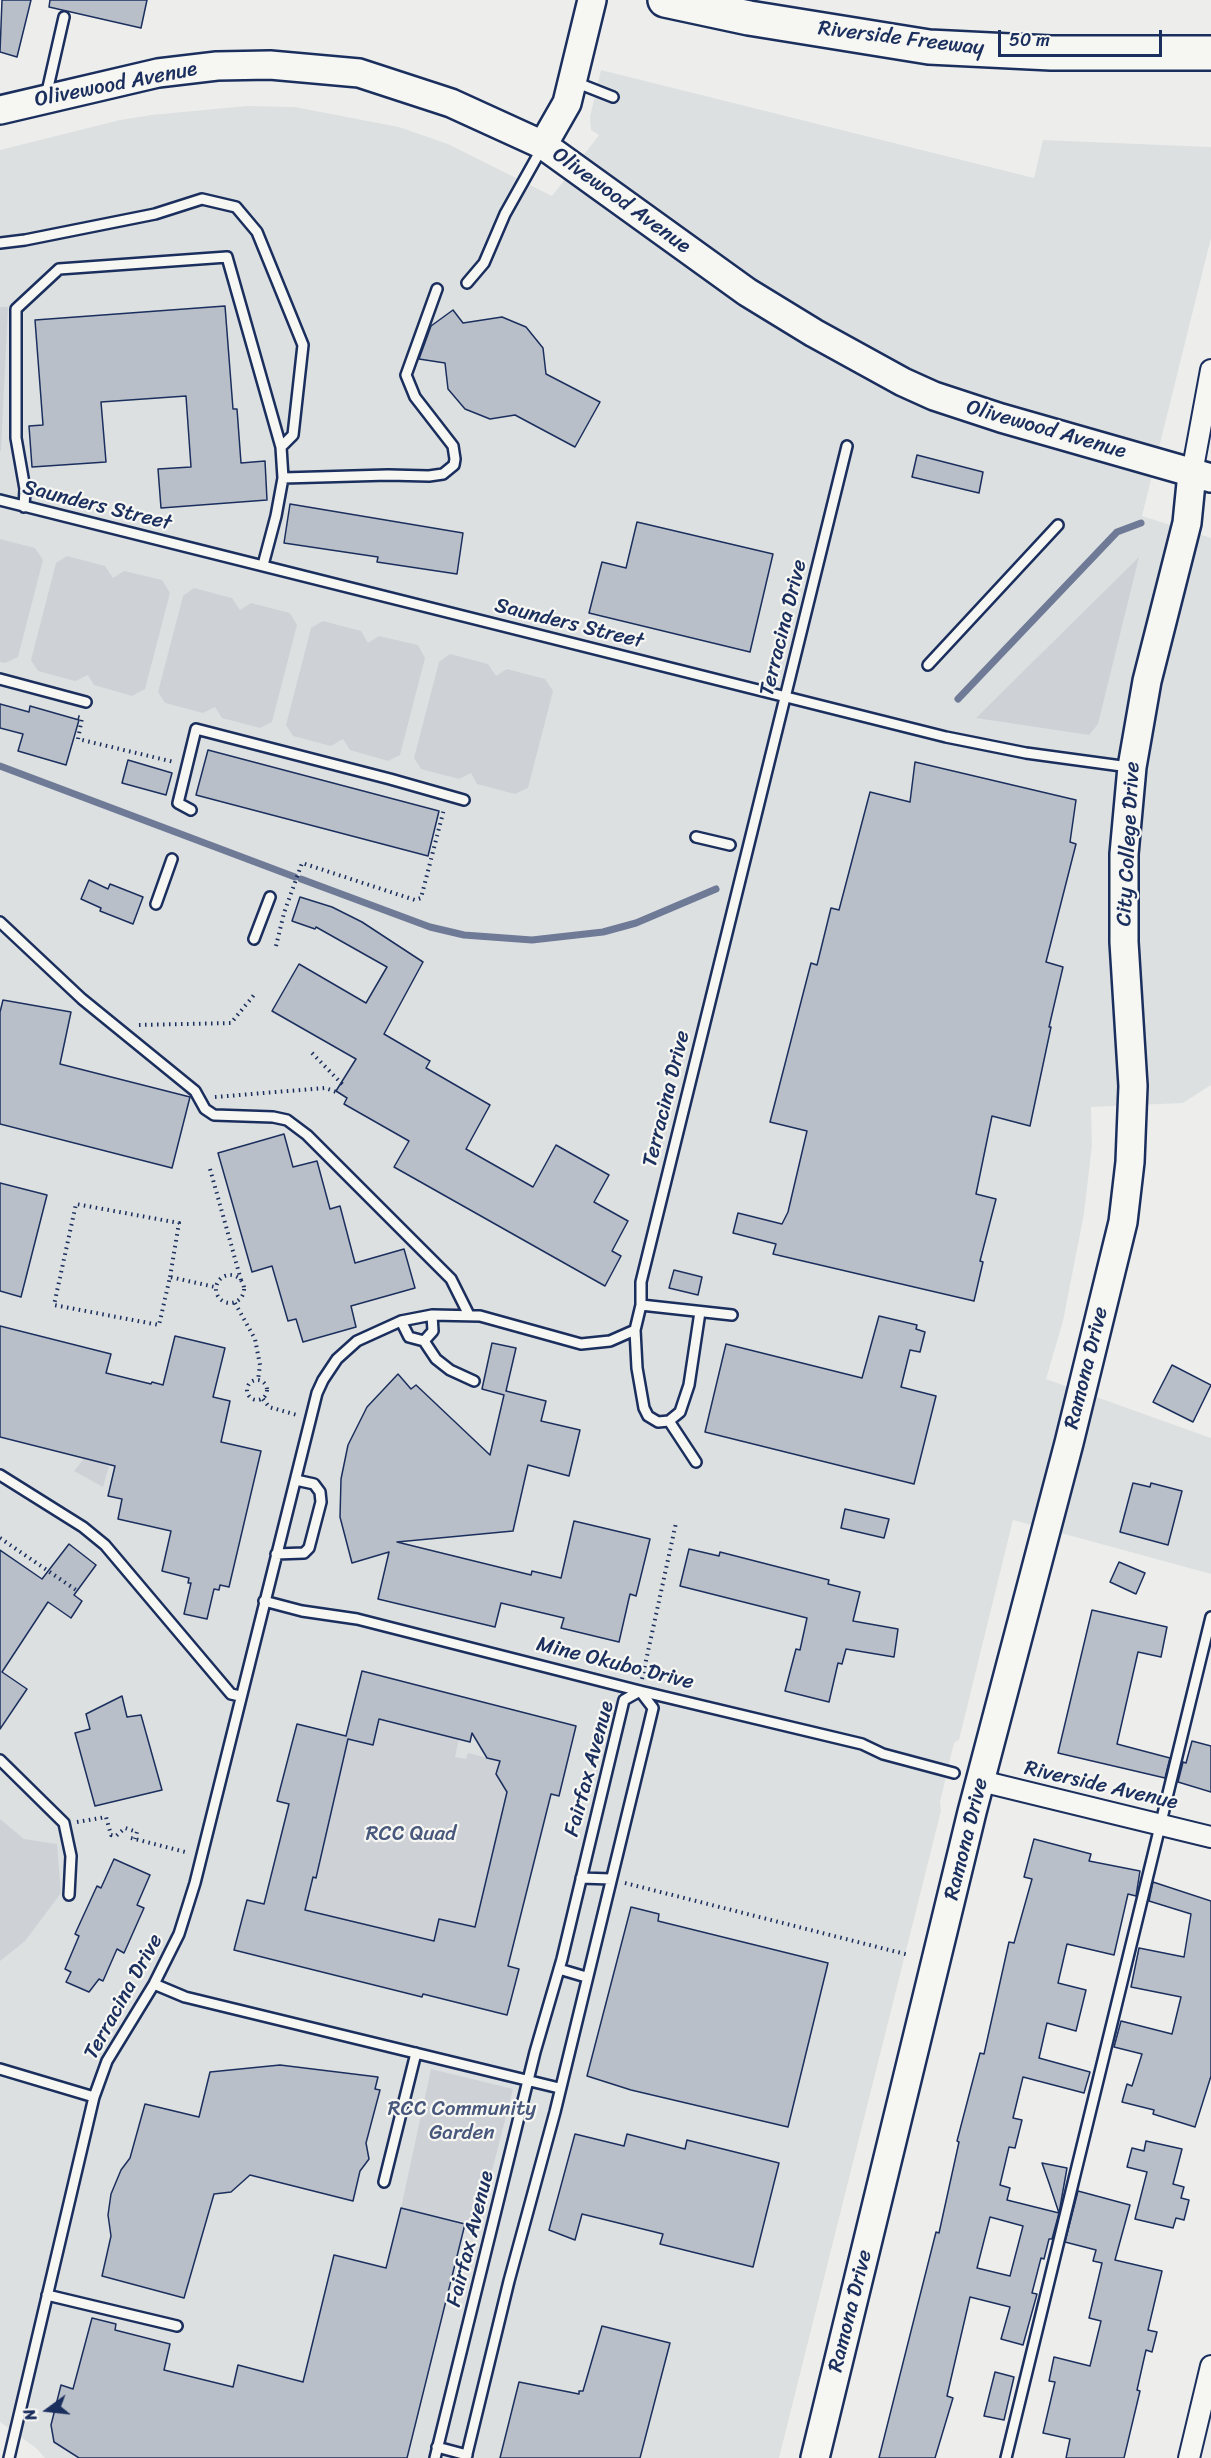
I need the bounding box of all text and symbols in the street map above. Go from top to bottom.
street label: Riverside Freeway [817,16,985,62]
scale bar [1001,18,1164,56]
text: 50 m [1009,24,1050,56]
street label: Olivewood Avenue [33,57,199,113]
street label: Olivewood Avenue [547,142,695,260]
street label: Olivewood Avenue [963,395,1129,465]
street label: Saunders Street [20,475,174,537]
street label: Terracina Drive [755,557,813,699]
street label: Saunders Street [492,593,646,655]
street label: City College Drive [1112,761,1146,927]
street label: Terracina Drive [638,1028,696,1170]
street label: Ramona Drive [1060,1304,1114,1432]
street label: Mine Okubo Drive [534,1632,696,1696]
street label: Fairfax Avenue [560,1698,620,1840]
street label: Riverside Avenue [1022,1756,1180,1816]
street label: Ramona Drive [940,1775,994,1903]
park label: RCC Quad [366,1822,456,1848]
street label: Terracina Drive [79,1930,169,2064]
park label: RCC Community Garden [388,2097,536,2147]
street label: Fairfax Avenue [442,2168,500,2310]
street label: Ramona Drive [824,2247,878,2375]
north arrow [18,2380,78,2440]
text: N [15,2406,46,2424]

